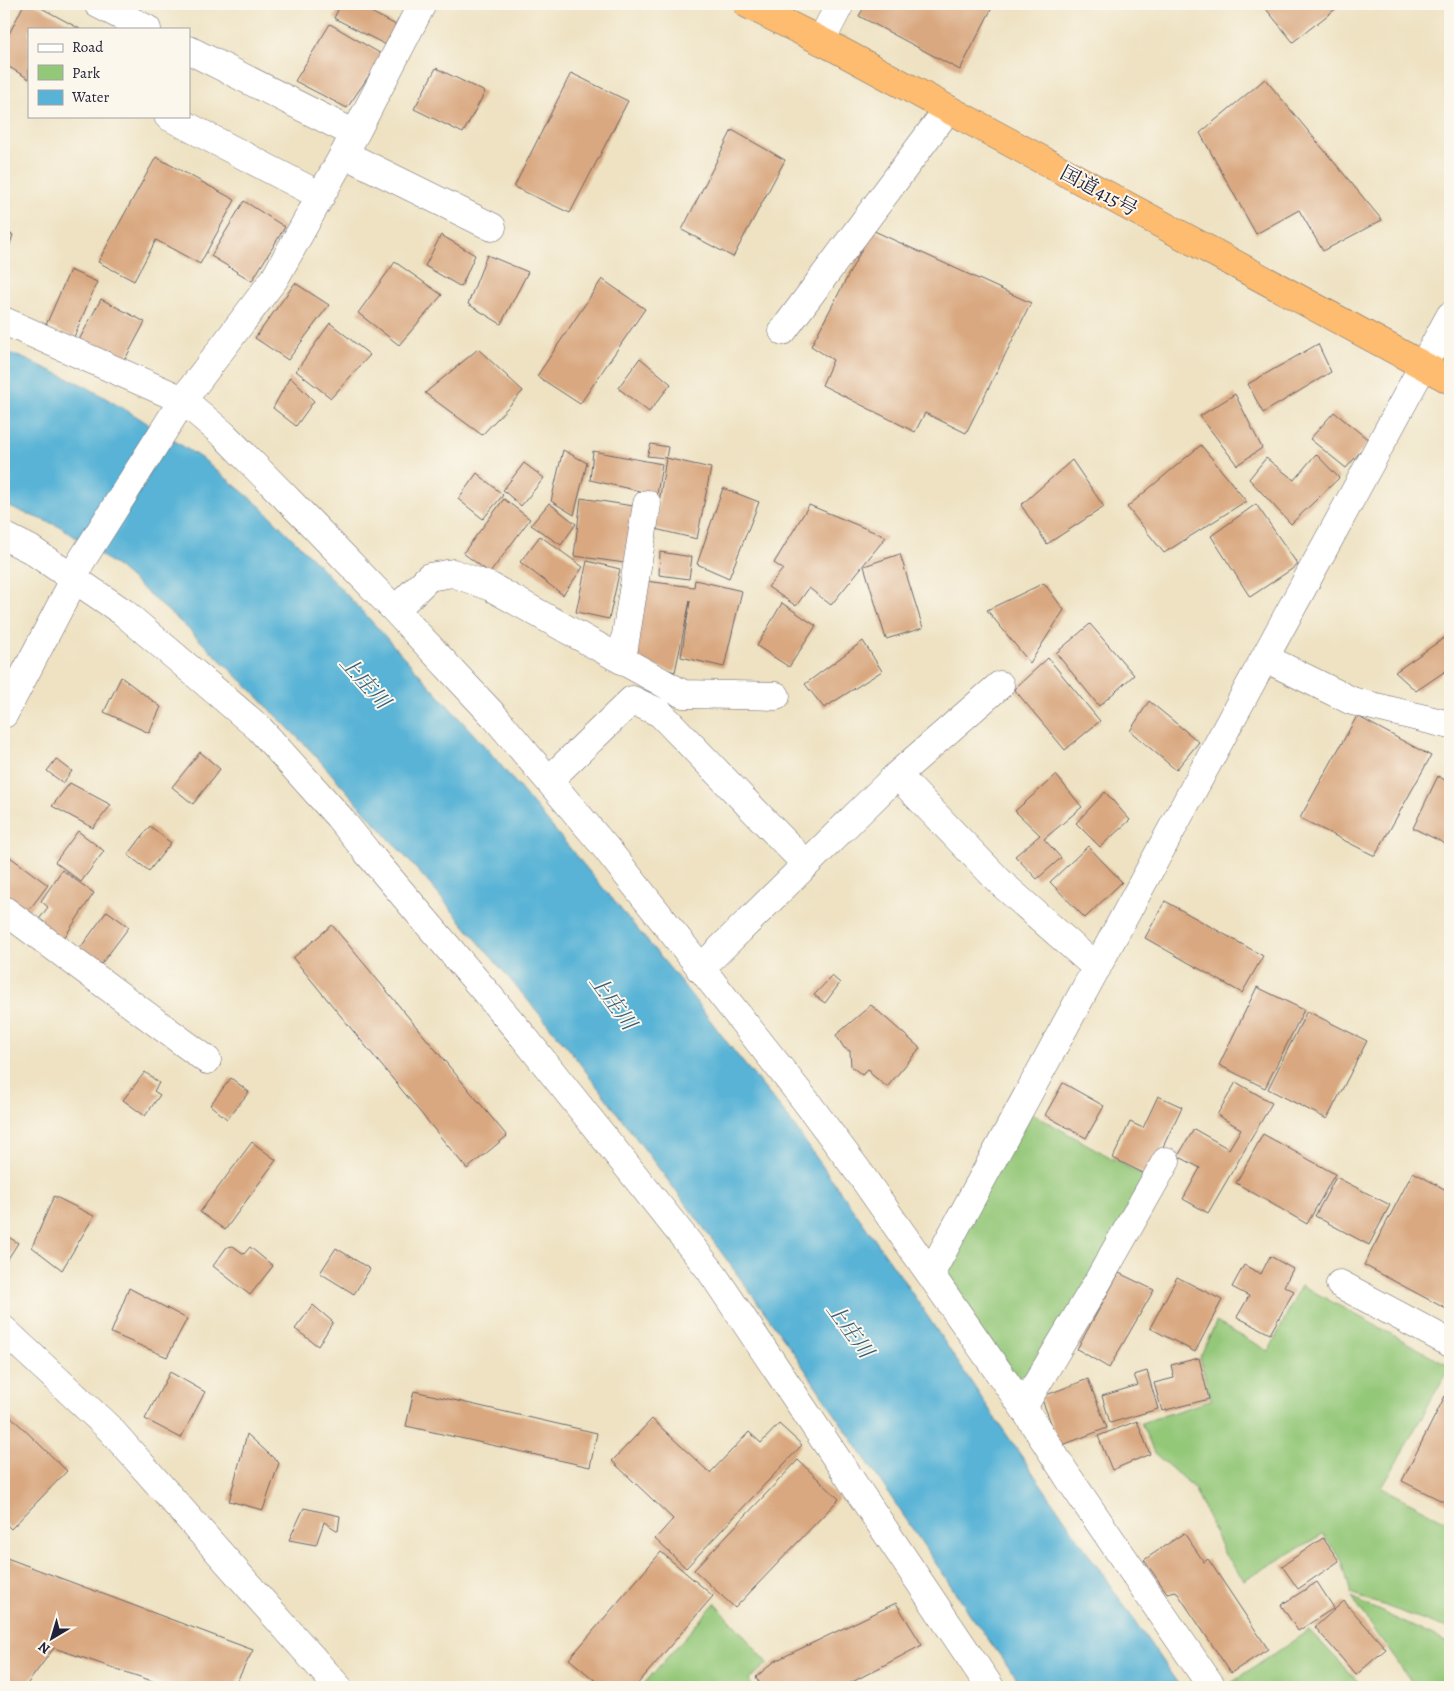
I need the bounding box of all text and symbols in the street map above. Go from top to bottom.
legend [28,28,190,118]
text: Road [72,37,104,57]
text: Park [72,63,101,83]
text: Water [71,87,109,107]
street label: 国道415号 [1055,159,1143,223]
water label: 上庄川 [334,649,398,716]
water label: 上庄川 [583,968,644,1037]
water label: 上庄川 [820,1296,881,1365]
north arrow [28,1614,78,1664]
text: N [34,1637,54,1658]

